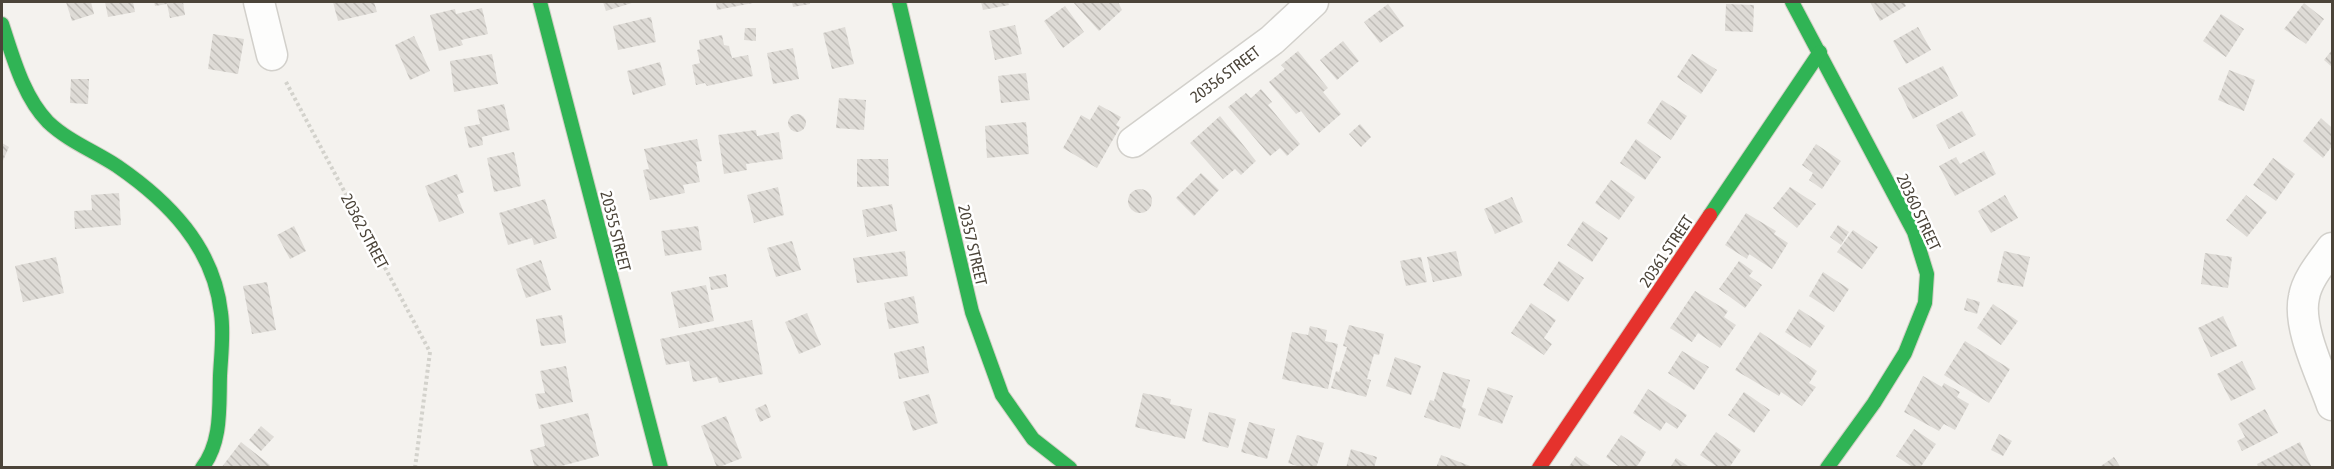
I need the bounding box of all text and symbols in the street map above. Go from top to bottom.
street label: 20356 STREET [1187,42,1263,106]
street label: 20360 STREET [1893,171,1945,253]
street label: 20355 STREET [597,189,635,273]
street label: 20362 STREET [338,190,392,272]
street label: 20357 STREET [955,203,991,287]
street label: 20361 STREET [1636,212,1696,290]

